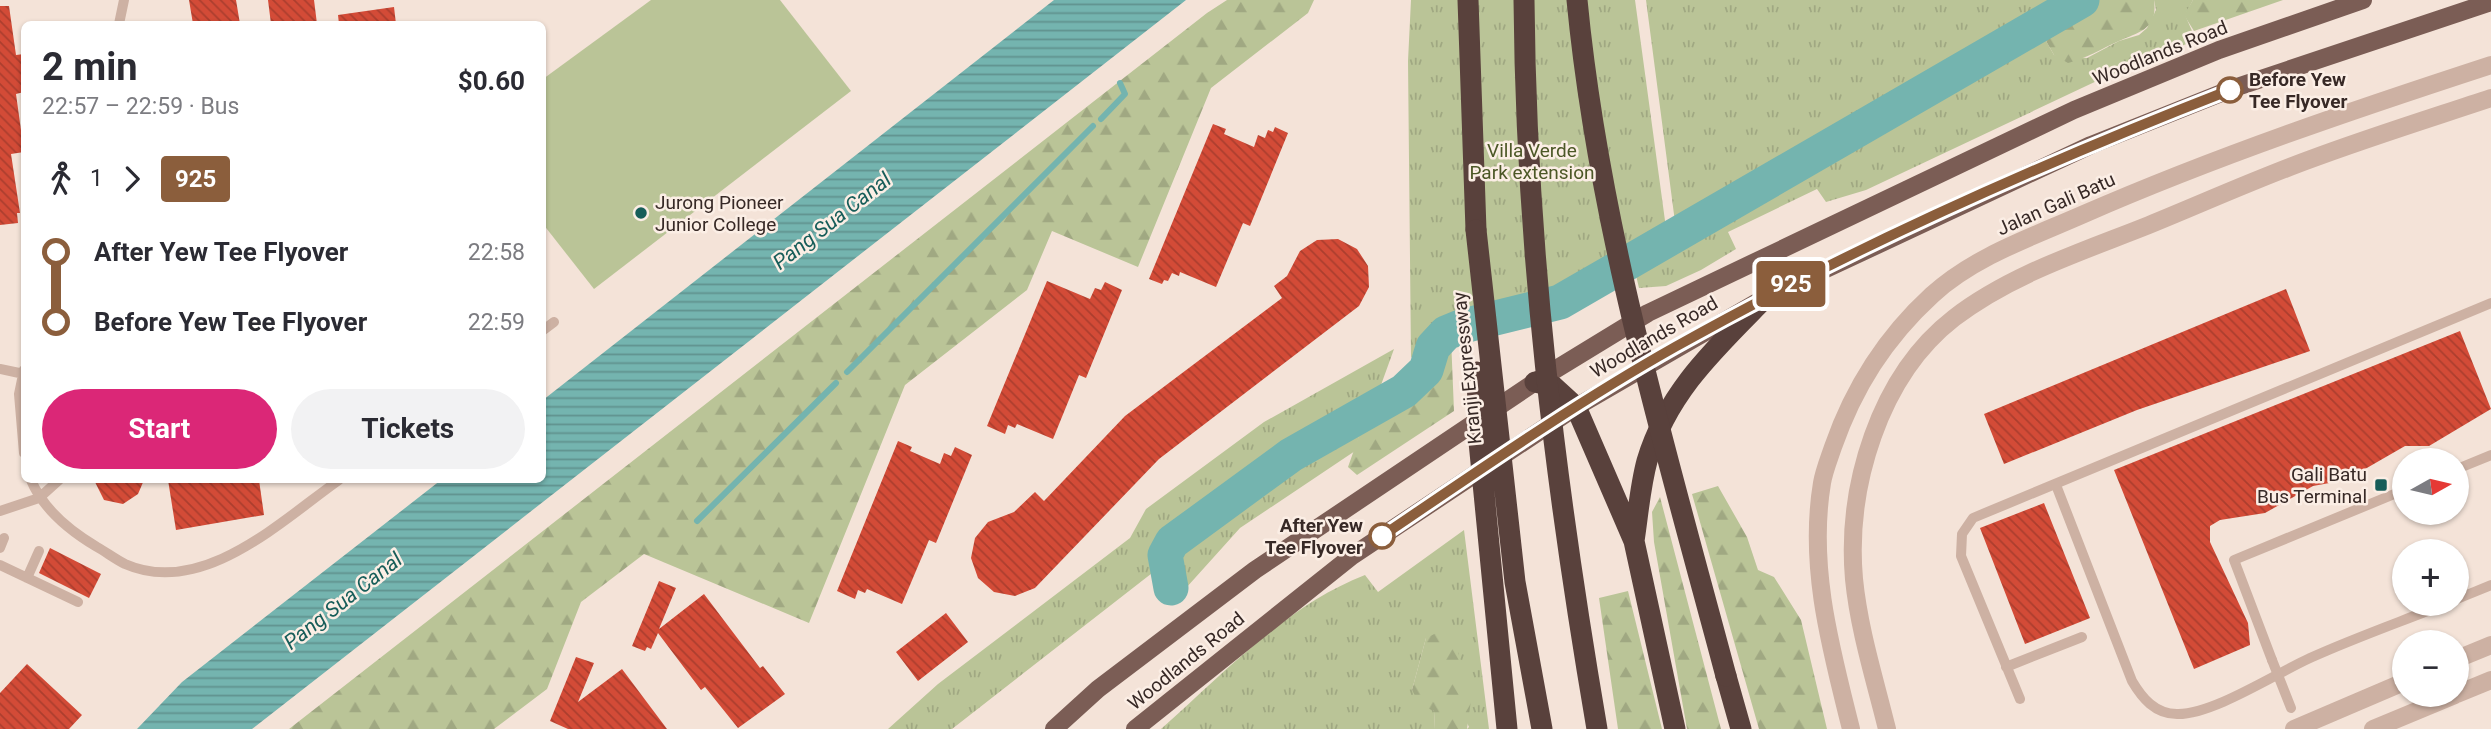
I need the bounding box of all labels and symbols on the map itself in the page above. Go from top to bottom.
street label: Woodlands Road [2089,16,2231,90]
place label: Before Yew Tee Flyover [2249,68,2347,113]
marker: Before Yew Tee Flyover [2217,77,2243,103]
park label: Villa Verde Park extension [1469,139,1595,184]
water label: Pang Sua Canal [768,167,897,274]
street label: Jalan Gali Batu [1993,168,2119,240]
place label: Jurong Pioneer Junior College [655,191,784,236]
marker: Jurong Pioneer Junior College [633,205,649,221]
line badge: 925 [1751,261,1831,307]
street label: Kranji Expressway [1448,291,1486,445]
street label: Woodlands Road [1586,291,1722,383]
north arrow [2392,448,2469,525]
place label: Gali Batu Bus Terminal [2257,463,2367,508]
marker: Gali Batu Bus Terminal [2373,477,2389,493]
place label: After Yew Tee Flyover [1265,514,1363,559]
marker: After Yew Tee Flyover [1369,523,1395,549]
water label: Pang Sua Canal [279,547,408,654]
street label: Woodlands Road [1123,607,1249,715]

